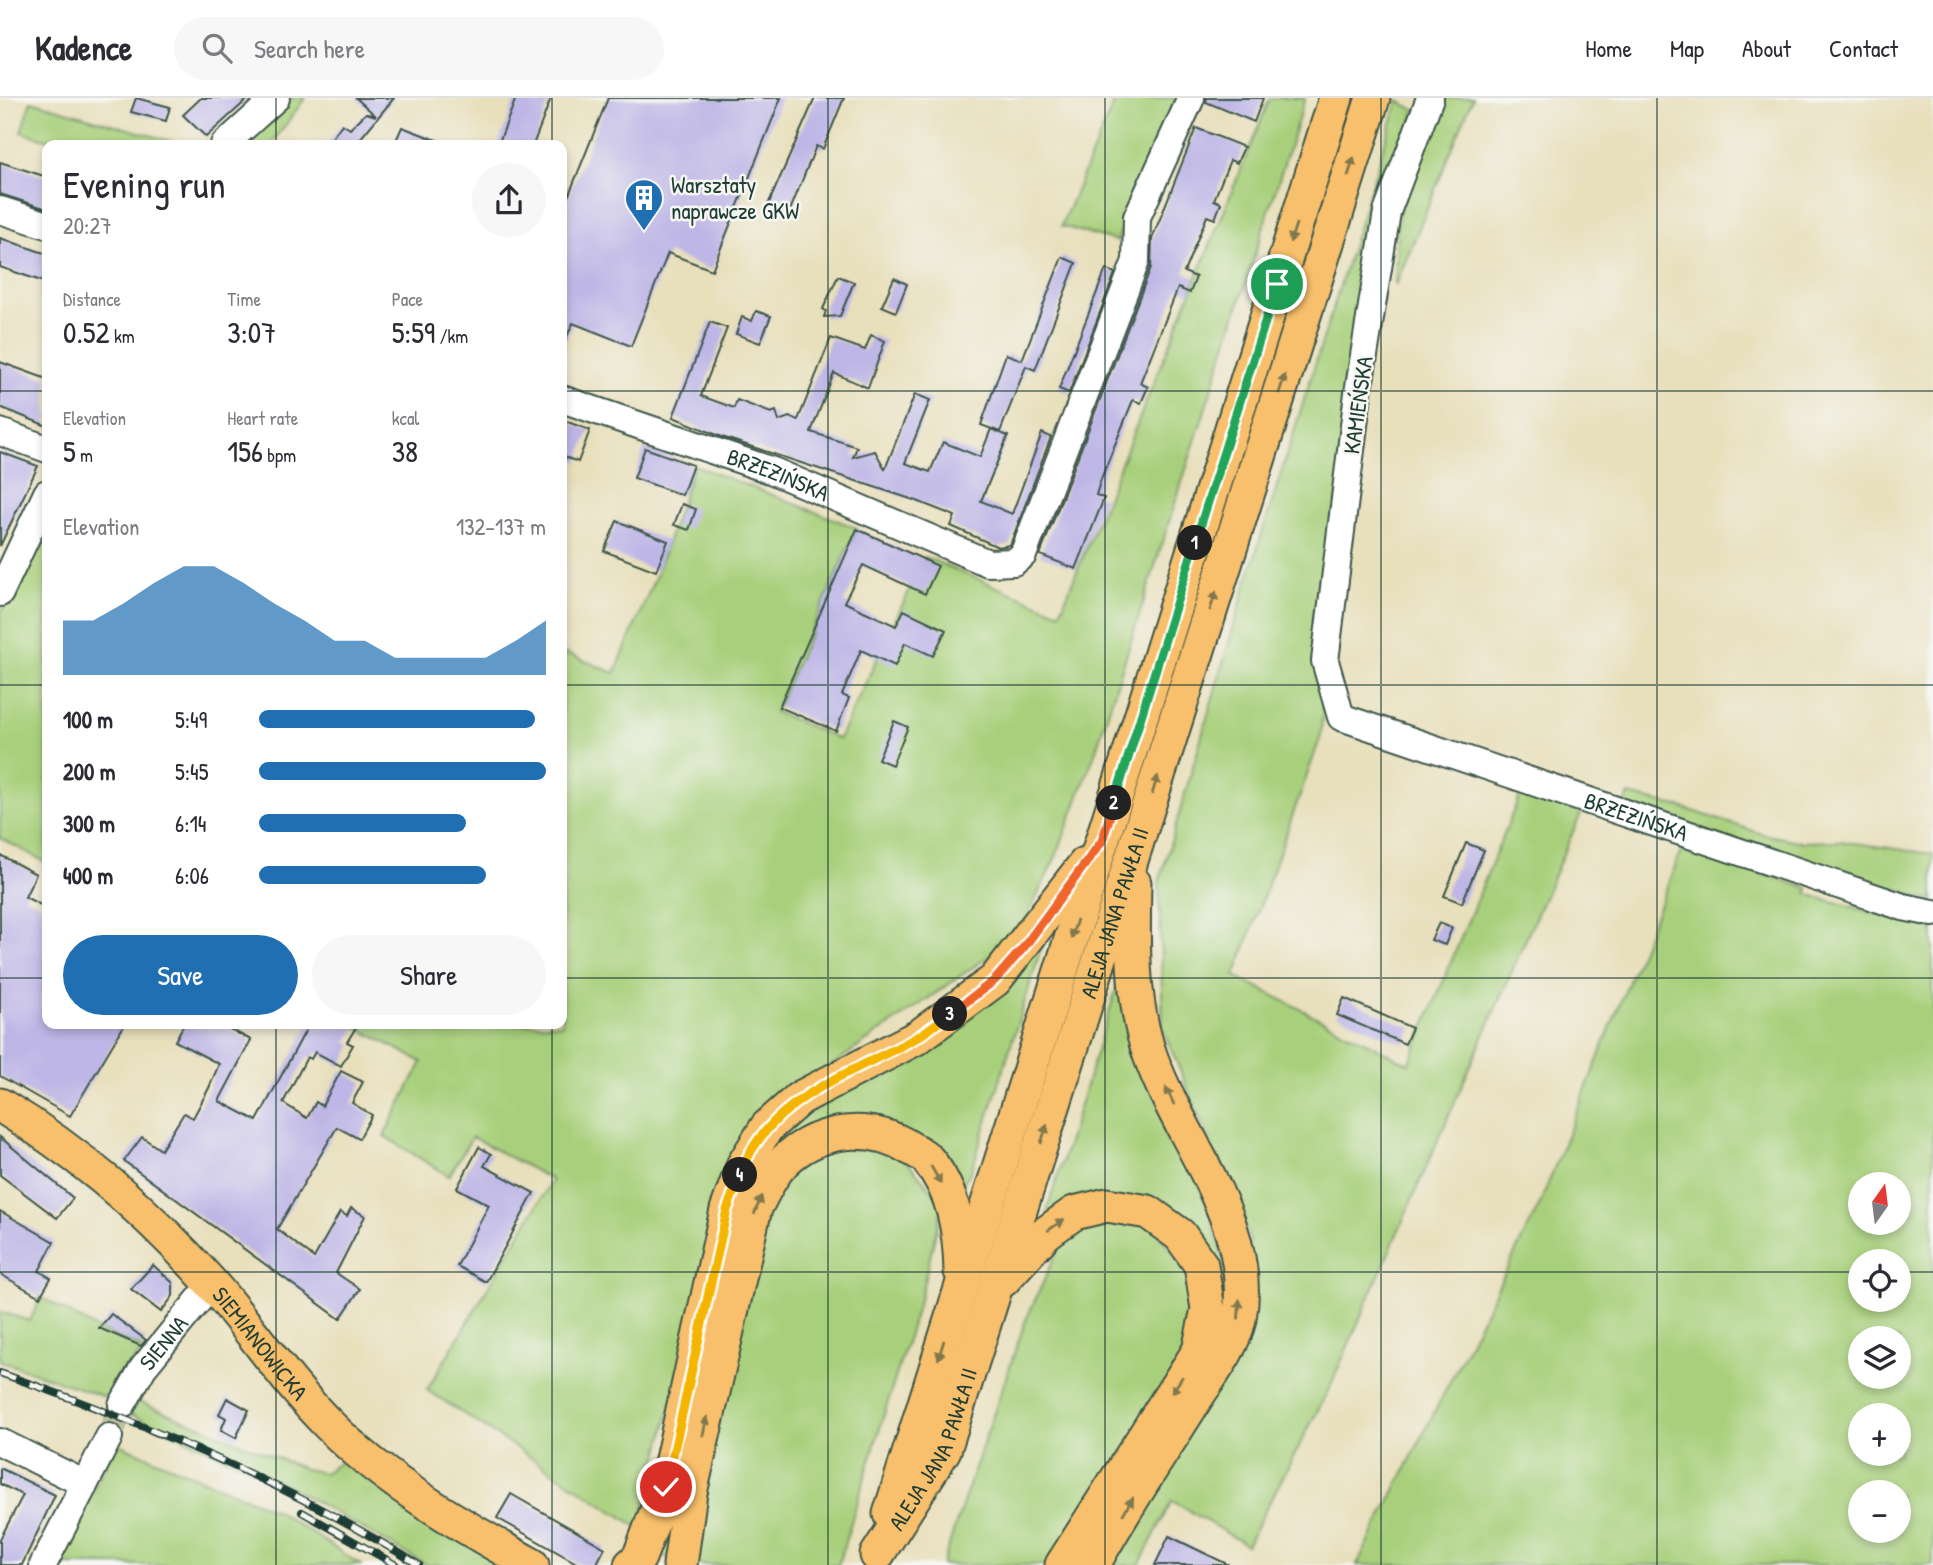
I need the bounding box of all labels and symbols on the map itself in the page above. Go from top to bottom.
one-way arrow [1346,156,1356,177]
place label: Warsztaty naprawcze GKW [671,169,799,226]
building icon: Warsztaty naprawcze GKW [623,177,665,232]
one-way arrow [1287,223,1298,244]
pin [1247,254,1307,314]
street label: KAMIEŃSKA [1335,354,1380,456]
one-way arrow [1277,373,1288,394]
street label: BRZEZIŃSKA [723,441,834,508]
pin: 1 [1178,526,1212,560]
one-way arrow [1208,590,1219,611]
one-way arrow [1150,774,1160,795]
street label: BRZEZIŃSKA [1581,784,1692,848]
pin: 2 [1096,786,1132,820]
street label: ALEJA JANA PAWŁA II [1072,823,1156,1002]
one-way arrow [1068,919,1079,940]
pin: 3 [932,996,968,1032]
one-way arrow [1164,1086,1176,1106]
one-way arrow [1039,1123,1049,1144]
pin: 4 [722,1158,758,1192]
one-way arrow [930,1165,943,1184]
north arrow [1848,1172,1911,1236]
one-way arrow [753,1194,764,1215]
one-way arrow [1047,1218,1065,1232]
street label: SIEMIANOWICKA [206,1280,315,1407]
one-way arrow [1233,1298,1244,1320]
street label: SIENNA [132,1309,195,1376]
one-way arrow [936,1340,946,1361]
street label: ALEJA JANA PAWŁA II [881,1364,984,1536]
one-way arrow [1171,1375,1184,1395]
one-way arrow [700,1415,711,1437]
pin [636,1457,696,1517]
one-way arrow [1122,1497,1135,1516]

